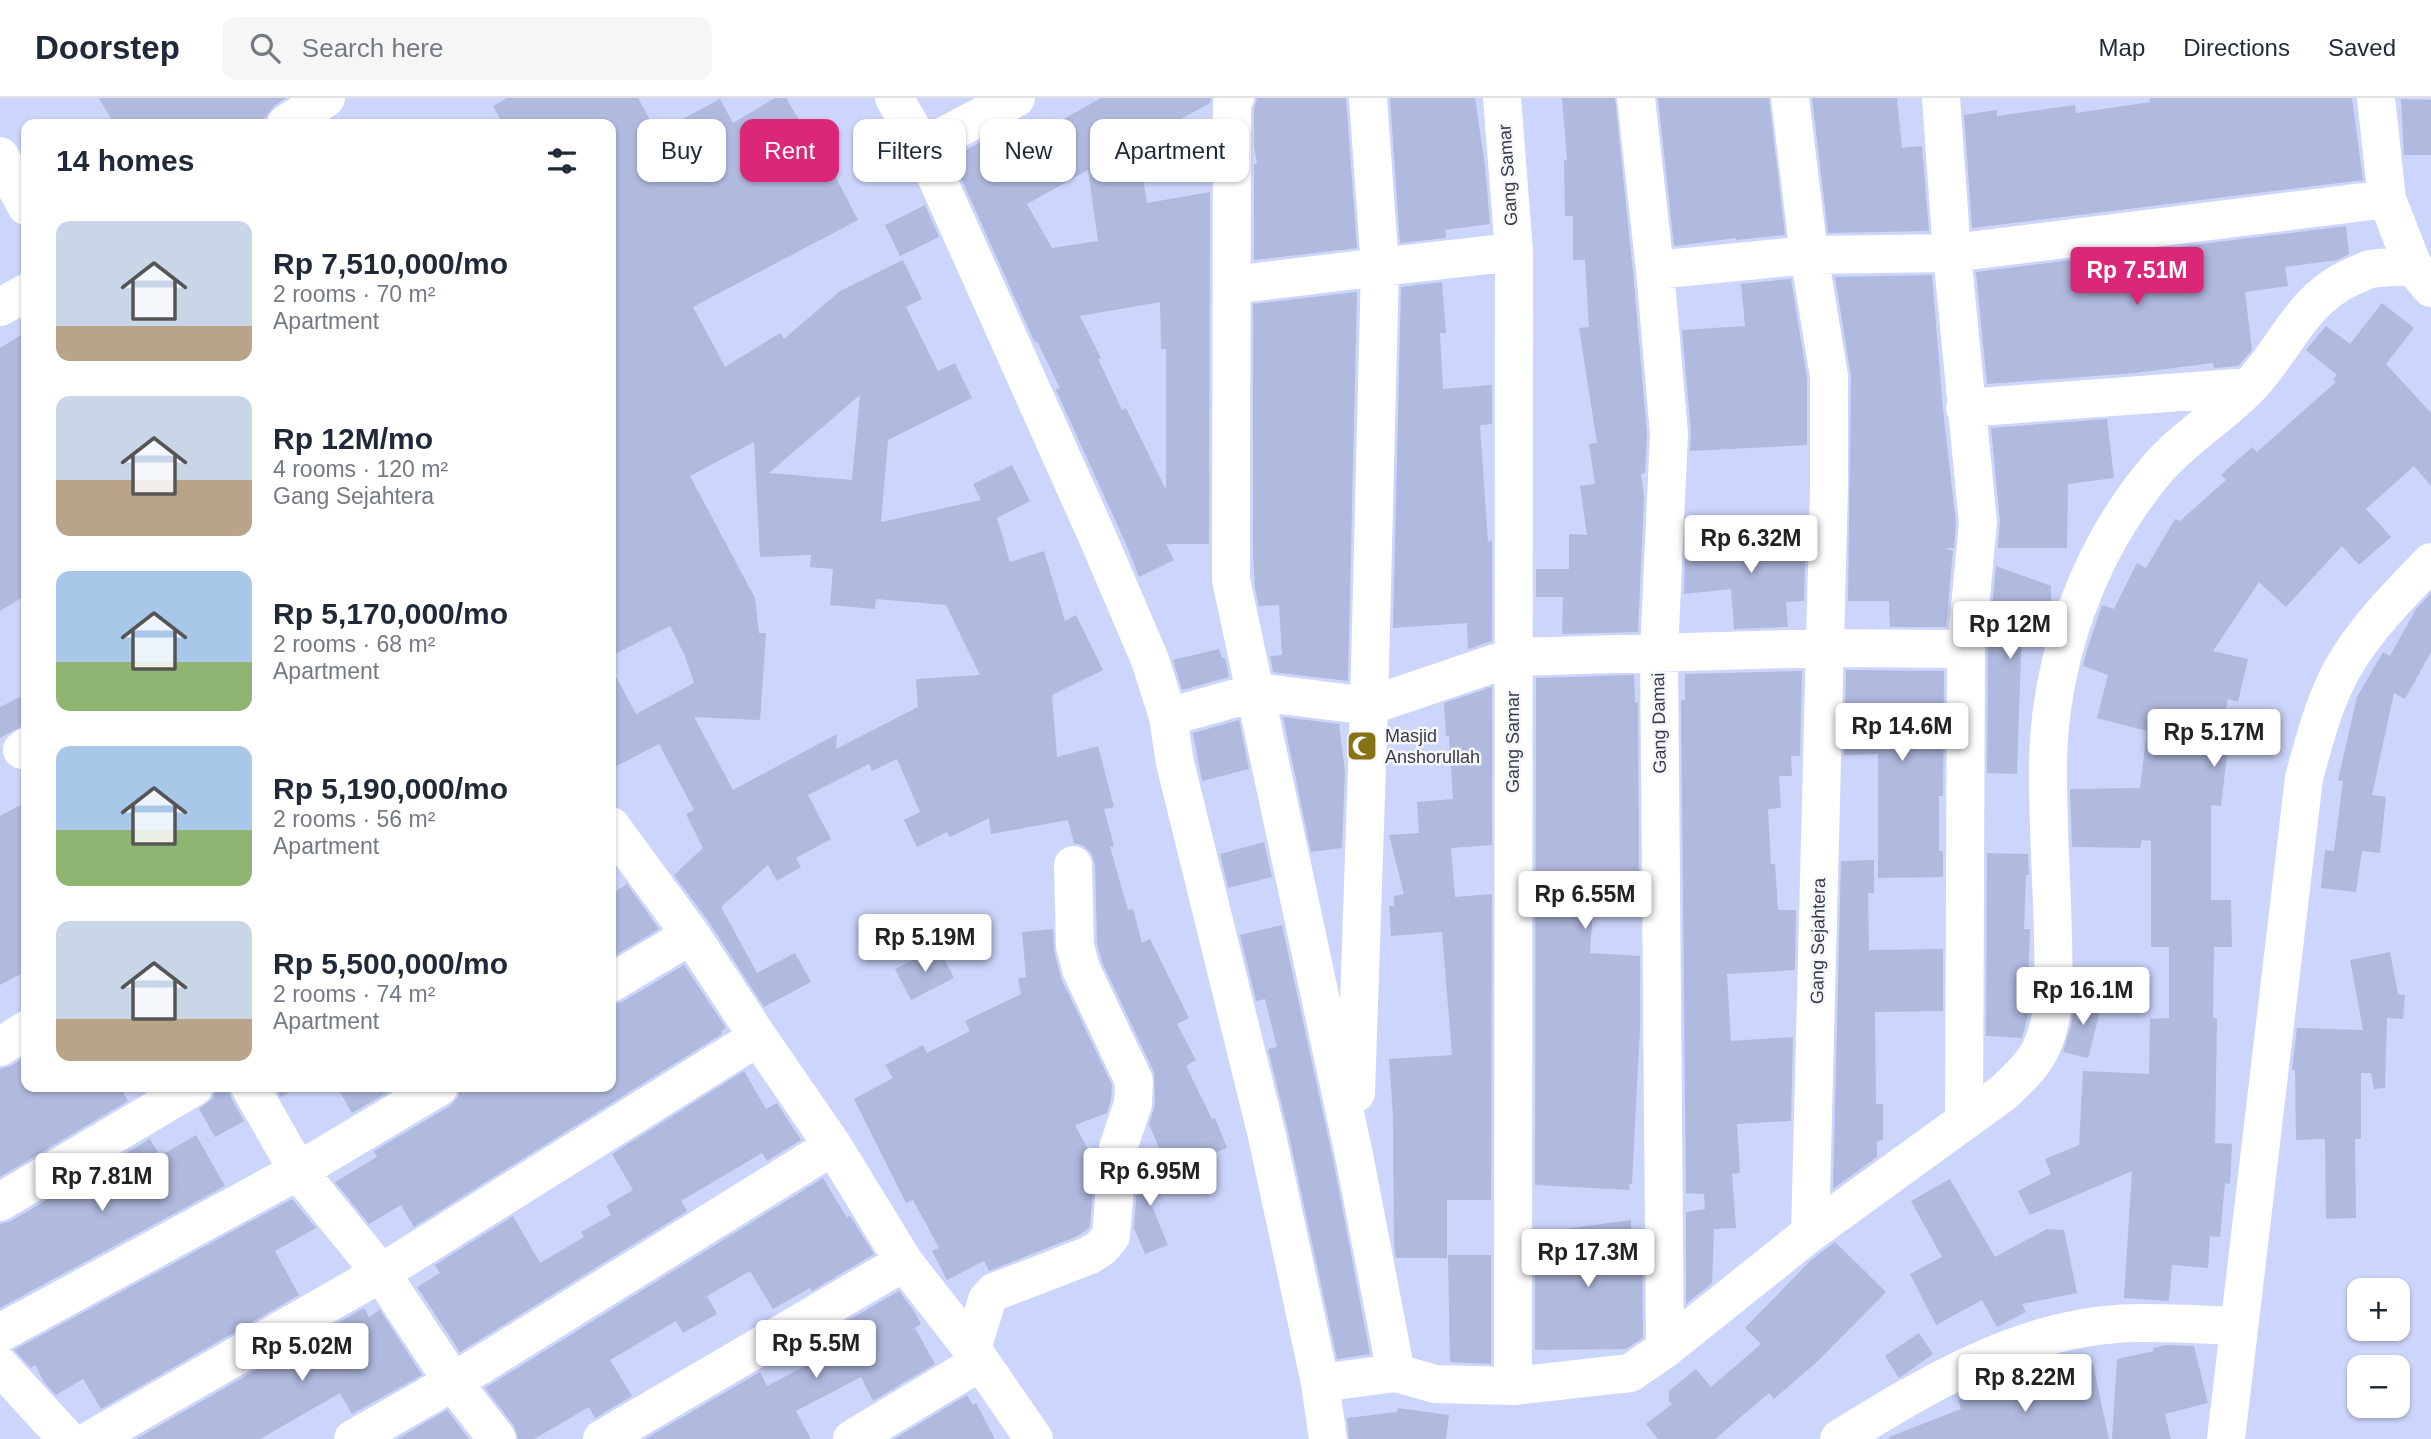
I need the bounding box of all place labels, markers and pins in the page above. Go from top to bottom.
pin: Rp 7.51M [2065,248,2209,307]
pin: Rp 6.32M [1679,516,1823,575]
pin: Rp 12M [1953,602,2067,661]
pin: Rp 14.6M [1830,704,1974,763]
pin: Rp 5.17M [2142,710,2286,769]
place label: Masjid Anshorullah [1385,726,1480,767]
mosque icon: Masjid Anshorullah [1345,729,1379,763]
pin: Rp 6.55M [1513,872,1657,931]
pin: Rp 5.19M [853,914,997,974]
pin: Rp 16.1M [2011,968,2155,1027]
pin: Rp 6.95M [1078,1148,1222,1208]
pin: Rp 7.81M [30,1154,174,1213]
pin: Rp 17.3M [1516,1230,1660,1289]
pin: Rp 5.5M [751,1320,881,1380]
pin: Rp 5.02M [230,1324,374,1383]
pin: Rp 8.22M [1953,1354,2097,1414]

